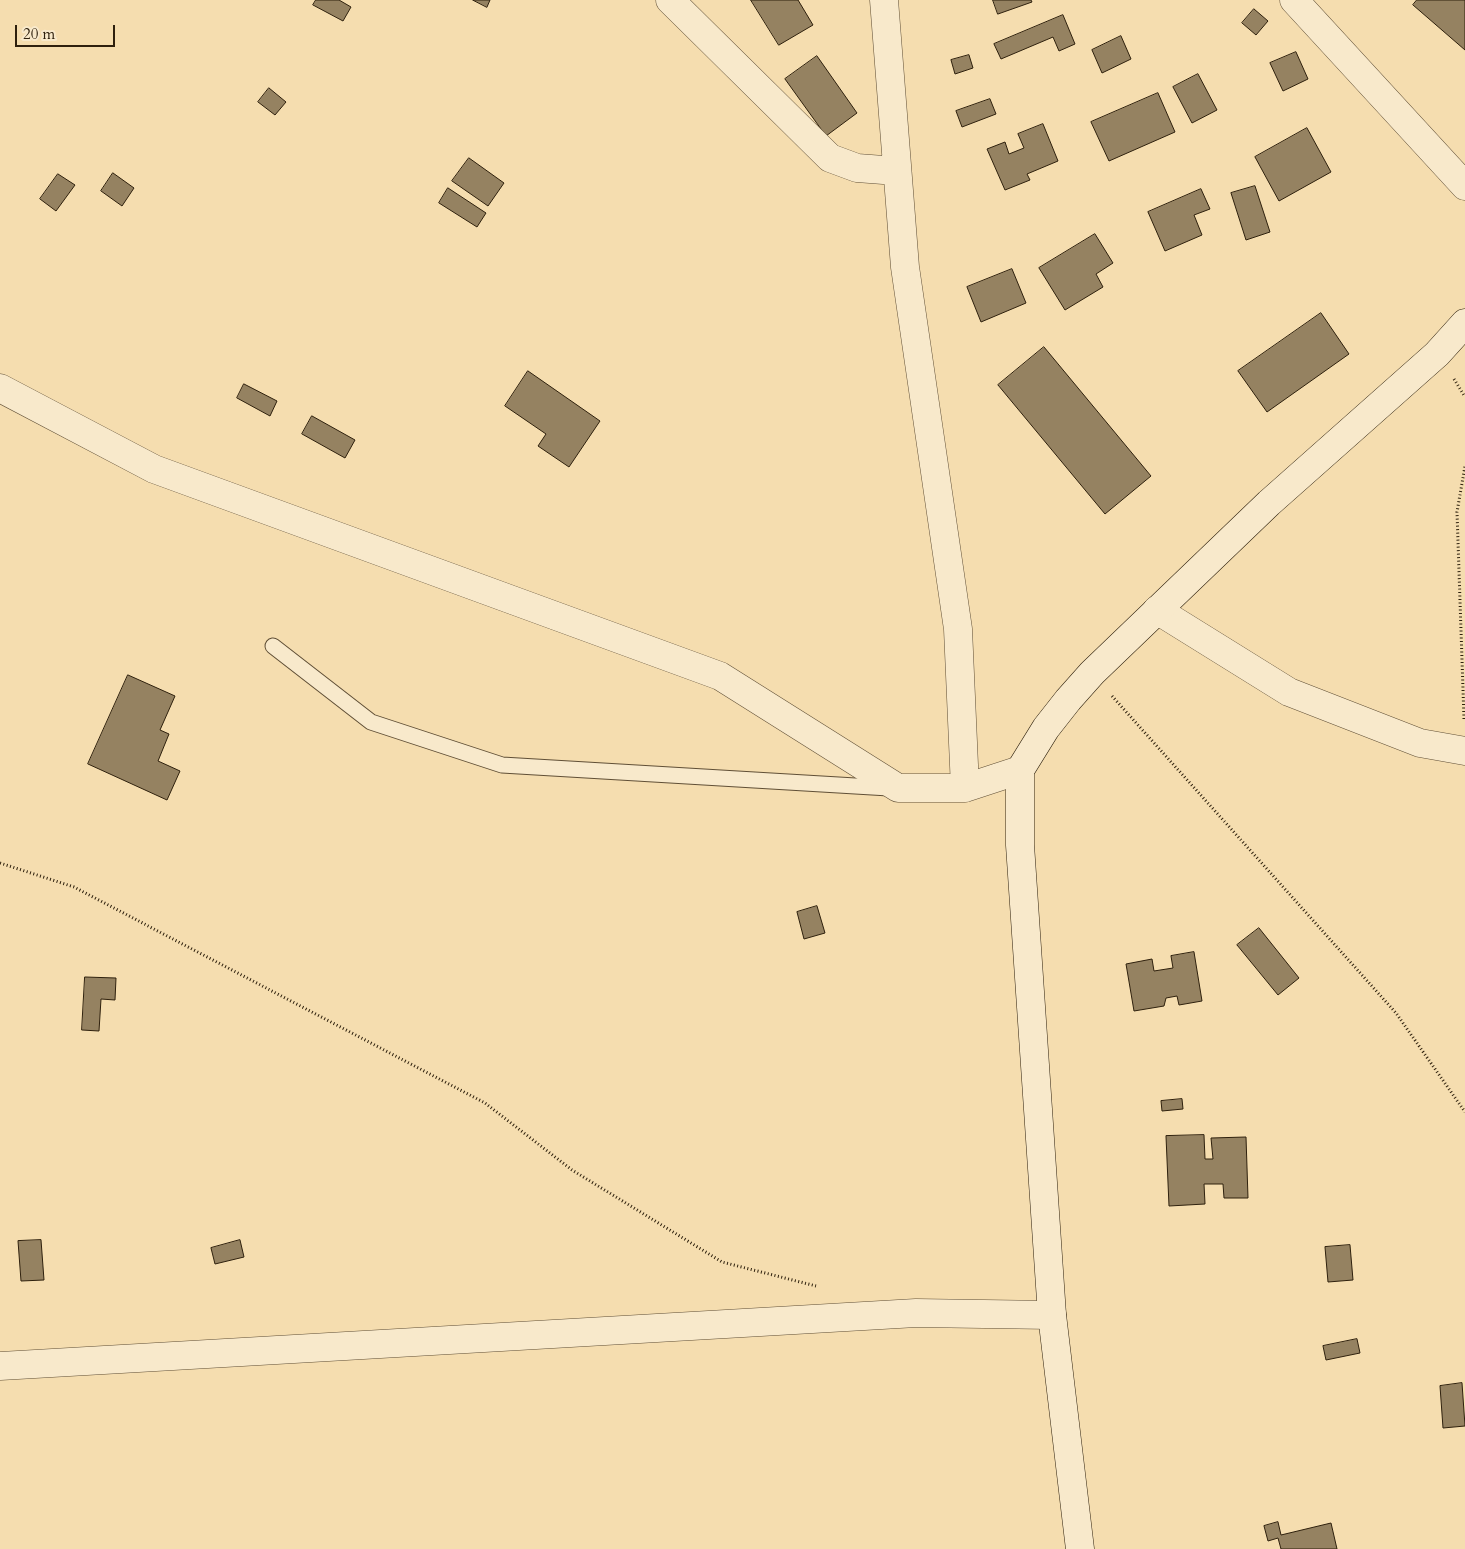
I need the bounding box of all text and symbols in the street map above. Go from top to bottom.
scale bar [18,15,118,47]
text: 20 m [23,24,55,44]

